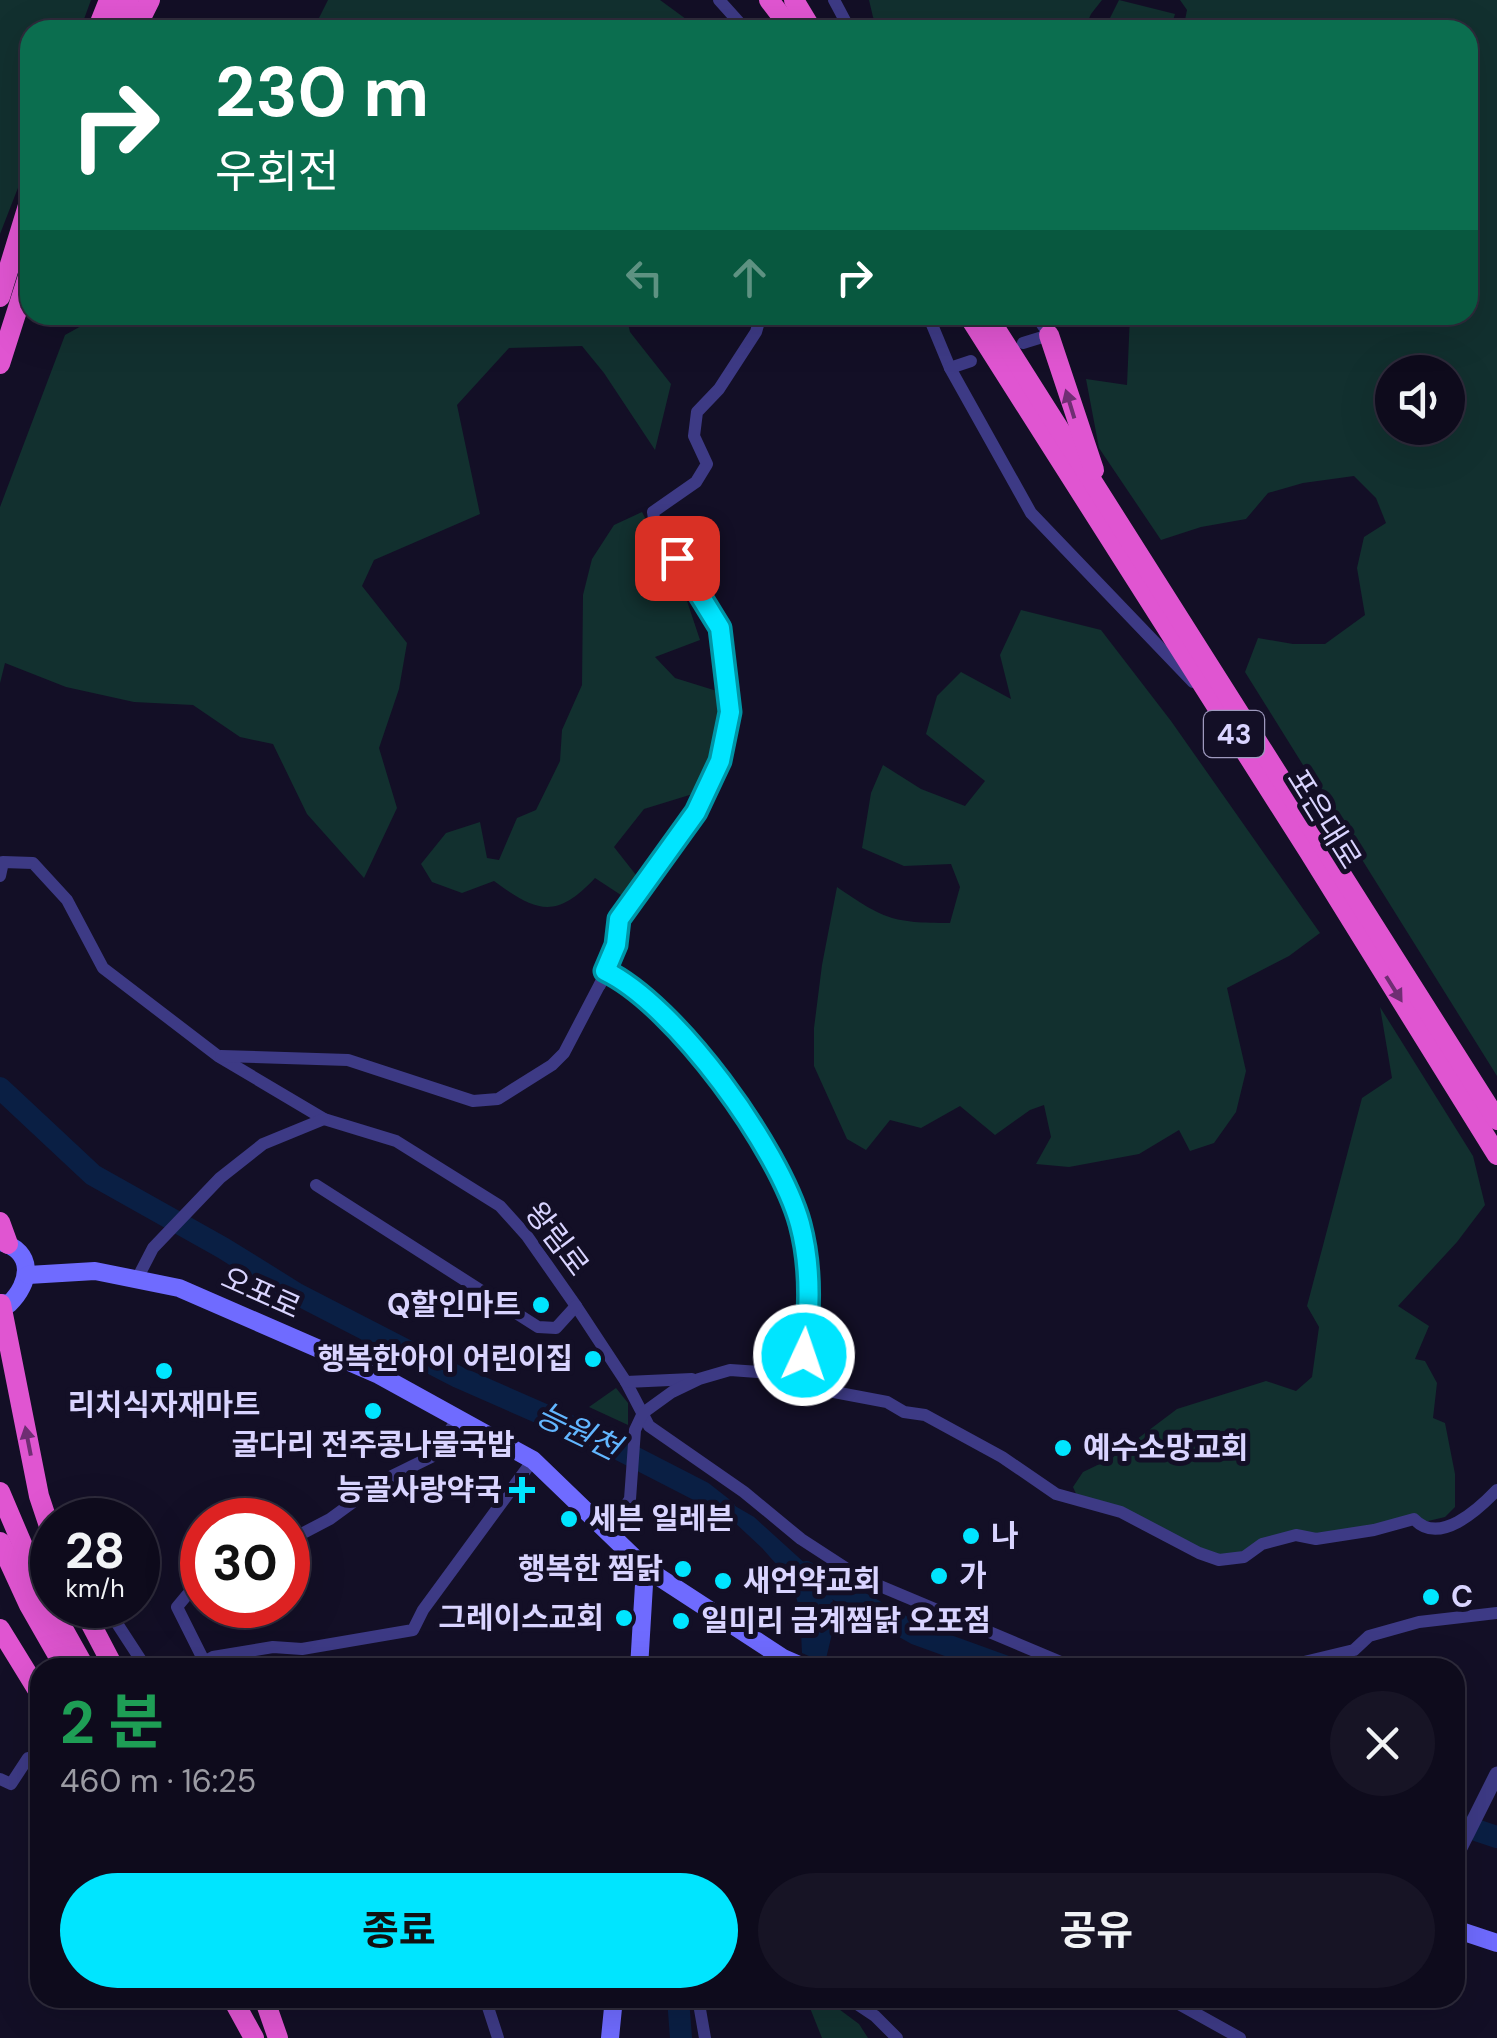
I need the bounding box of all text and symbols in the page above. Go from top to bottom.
text: 230 m [215,47,429,138]
icon: right [50,60,180,190]
text: 우회전 [215,142,339,201]
icon: left [617,250,672,305]
icon: ahead [722,250,777,305]
icon: right [827,250,882,305]
map controls [1375,355,1465,445]
button: sound [1375,355,1465,445]
one-way arrow [1062,388,1077,418]
pin [635,516,720,601]
icon: arrive [650,531,705,586]
road number: 43 [1204,711,1264,757]
street label: 포은대로 [1279,762,1370,876]
one-way arrow [1385,975,1403,1003]
street label: 왕림로 [517,1194,598,1284]
street label: 오포로 [215,1258,307,1327]
place label: Q할인마트 [387,1285,521,1324]
marker: Q할인마트 [530,1294,552,1316]
position arrow [752,1303,856,1407]
place label: 행복한아이 어린이집 [318,1339,573,1378]
marker: 행복한아이 어린이집 [582,1348,604,1370]
marker: 리치식자재마트 [153,1360,175,1382]
place label: 리치식자재마트 [67,1385,261,1424]
water label: 능원천 [529,1393,630,1471]
marker: 굴다리 전주콩나물국밥 [362,1400,384,1422]
one-way arrow [20,1425,36,1456]
place label: 굴다리 전주콩나물국밥 [231,1425,515,1464]
place label: 예수소망교회 [1083,1428,1249,1467]
marker: 예수소망교회 [1052,1437,1074,1459]
place label: 능골사랑약국 [336,1470,502,1509]
marker: 능골사랑약국 [511,1479,533,1501]
speed limit sign: 30 [180,1498,310,1628]
place label: 세븐 일레븐 [589,1499,734,1538]
marker: 세븐 일레븐 [558,1508,580,1530]
place label: 나 [991,1516,1019,1555]
text: 28 [65,1518,125,1584]
marker: 나 [960,1525,982,1547]
place label: 행복한 찜닭 [518,1549,663,1588]
place label: 가 [959,1556,987,1595]
marker: 행복한 찜닭 [672,1558,694,1580]
place label: 새언약교회 [743,1561,881,1600]
marker: 가 [928,1565,950,1587]
marker: 새언약교회 [712,1570,734,1592]
text: km/h [65,1572,125,1605]
place label: C [1451,1577,1473,1616]
marker: C [1420,1586,1442,1608]
place label: 그레이스교회 [438,1598,604,1637]
place label: 일미리 금계찜닭 오포점 [701,1601,991,1640]
marker: 그레이스교회 [613,1607,635,1629]
marker: 일미리 금계찜닭 오포점 [670,1610,692,1632]
text: 2 분 [60,1683,164,1762]
button: close [1330,1691,1435,1796]
text: 460 m · 16:25 [60,1760,256,1802]
button: 종료 [60,1873,738,1988]
button: 공유 [758,1873,1435,1988]

